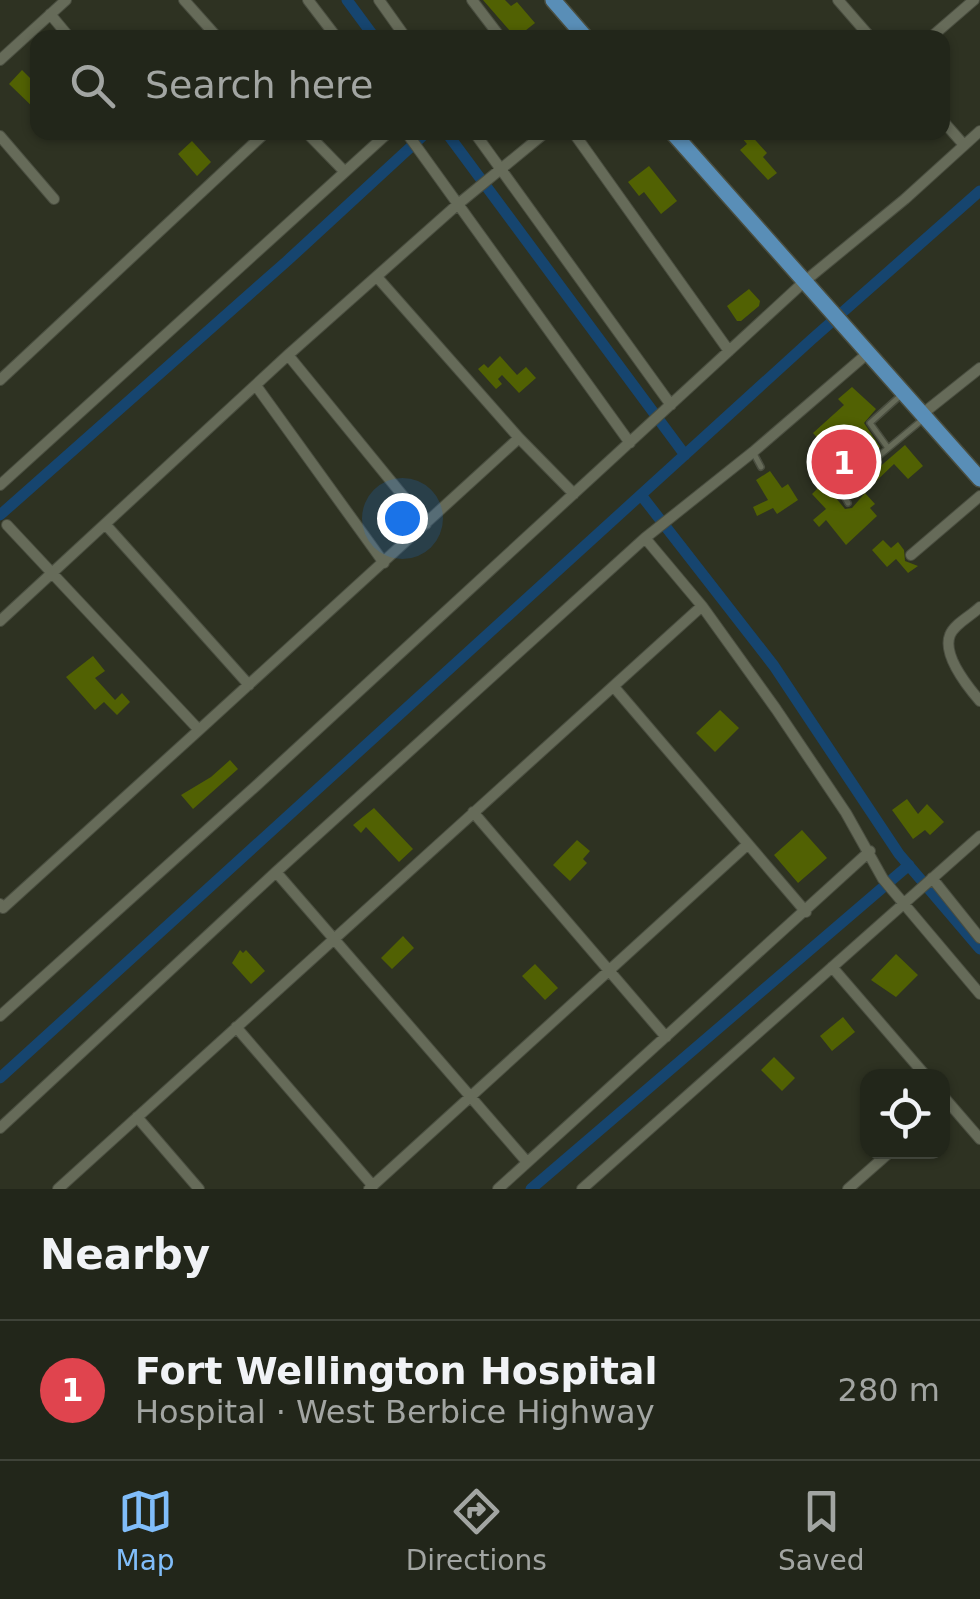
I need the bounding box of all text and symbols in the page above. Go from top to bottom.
search box [30,30,950,140]
icon: search [65,58,120,113]
text: Search here [145,63,373,107]
pin: 1 [812,424,876,500]
your location [377,493,428,544]
map controls [860,1069,950,1159]
button: locate [860,1069,950,1159]
text: Nearby [40,1230,210,1279]
text: Fort Wellington Hospital [135,1349,657,1393]
text: 1 [61,1371,84,1409]
text: 280 m [838,1371,940,1409]
text: Hospital · West Berbice Highway [135,1393,655,1431]
tab: Map [116,1484,175,1577]
tab: Directions [406,1484,547,1577]
tab: Saved [778,1484,864,1577]

